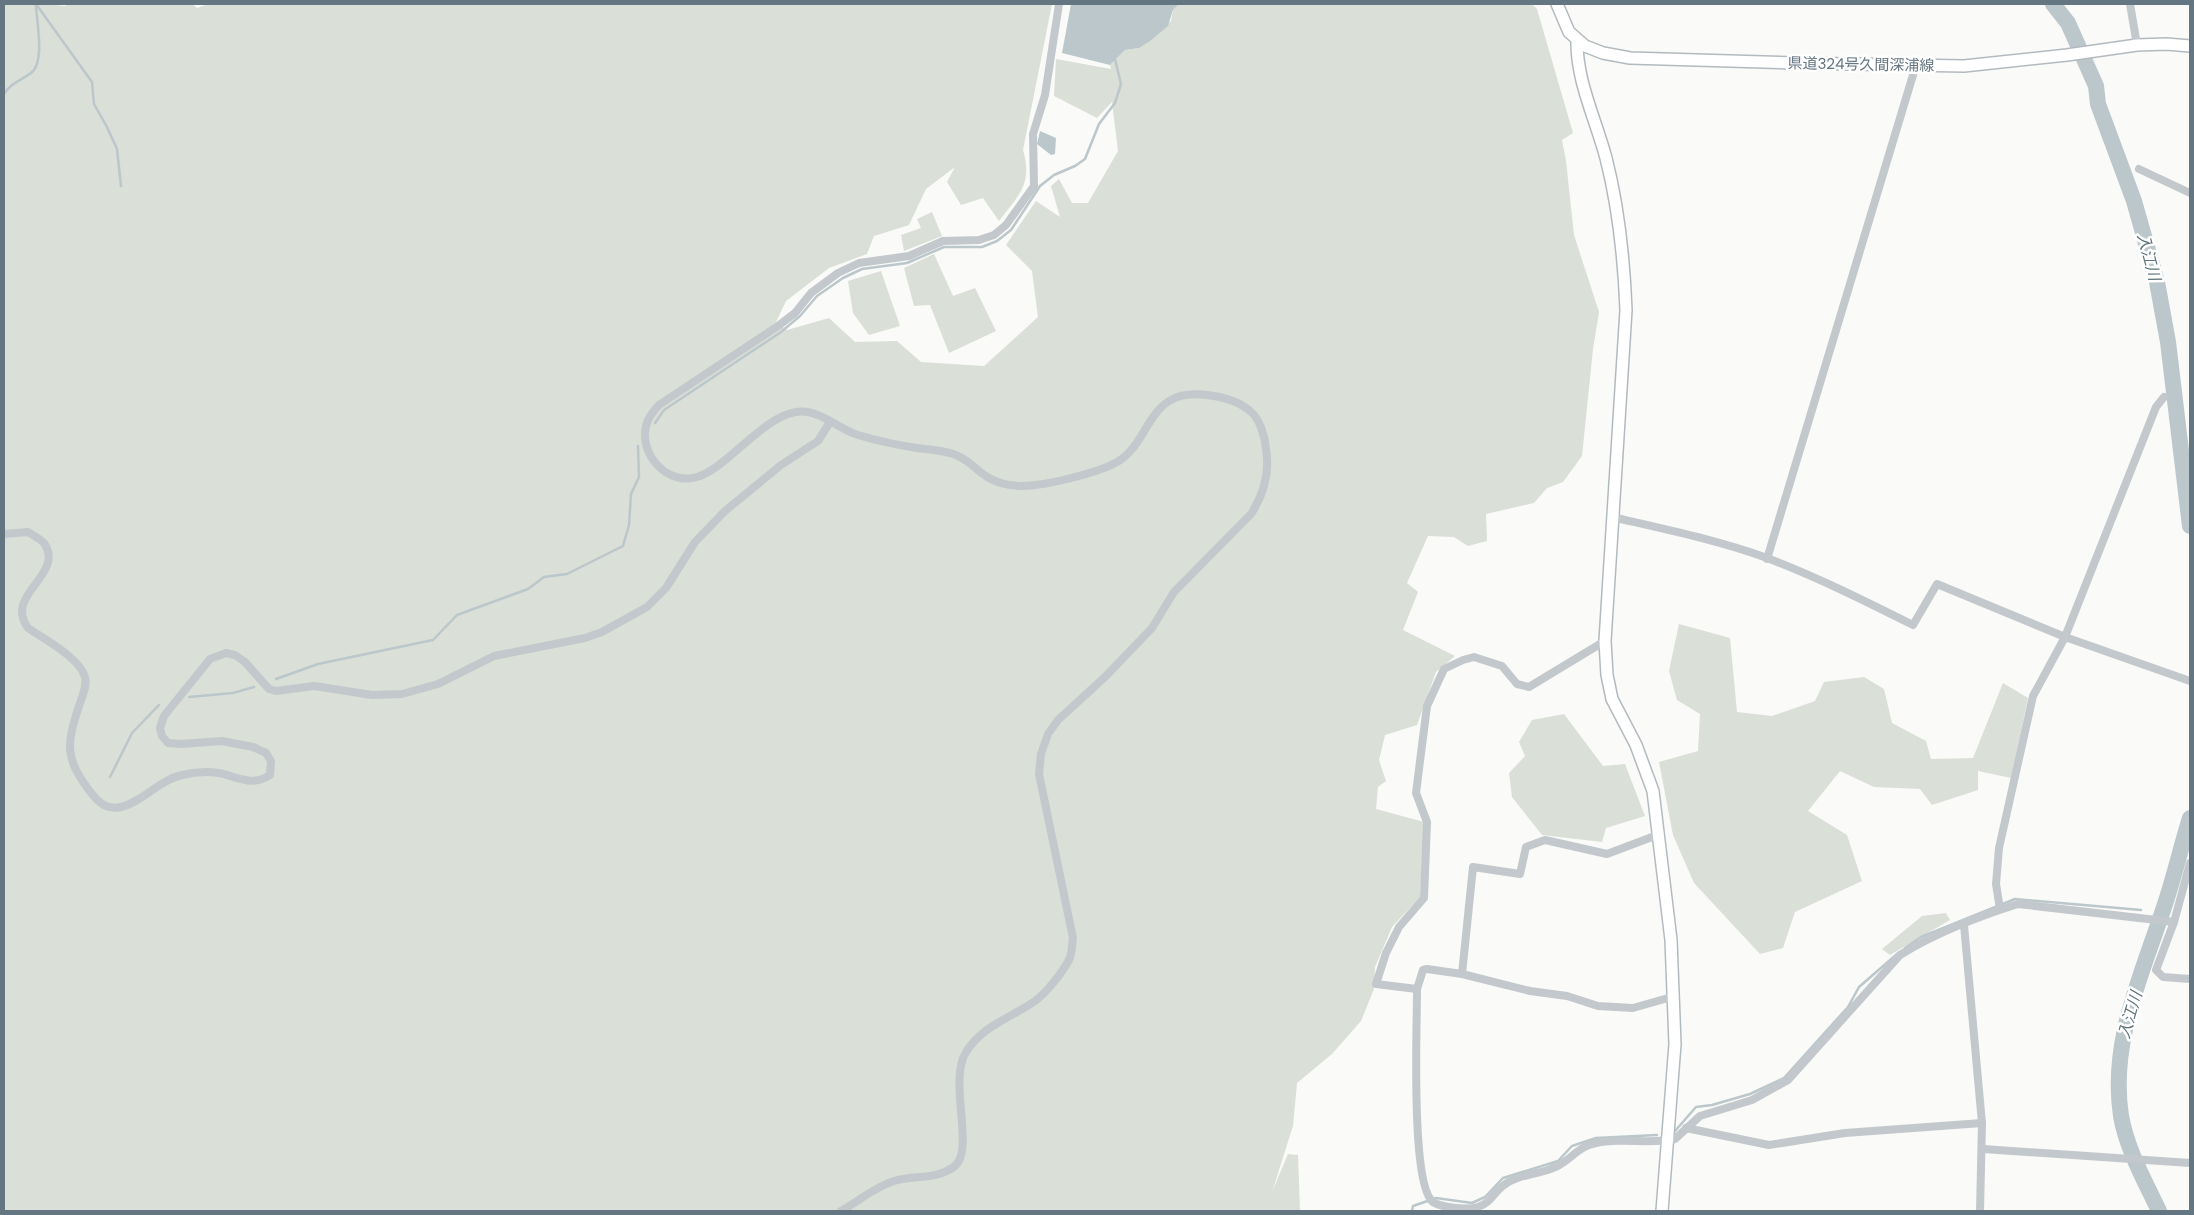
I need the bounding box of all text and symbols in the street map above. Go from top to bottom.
street label: 県道324号久間深浦線 [1787,52,1935,76]
water label: 入江川 [2132,231,2167,285]
water label: 入江川 [2112,987,2148,1041]

